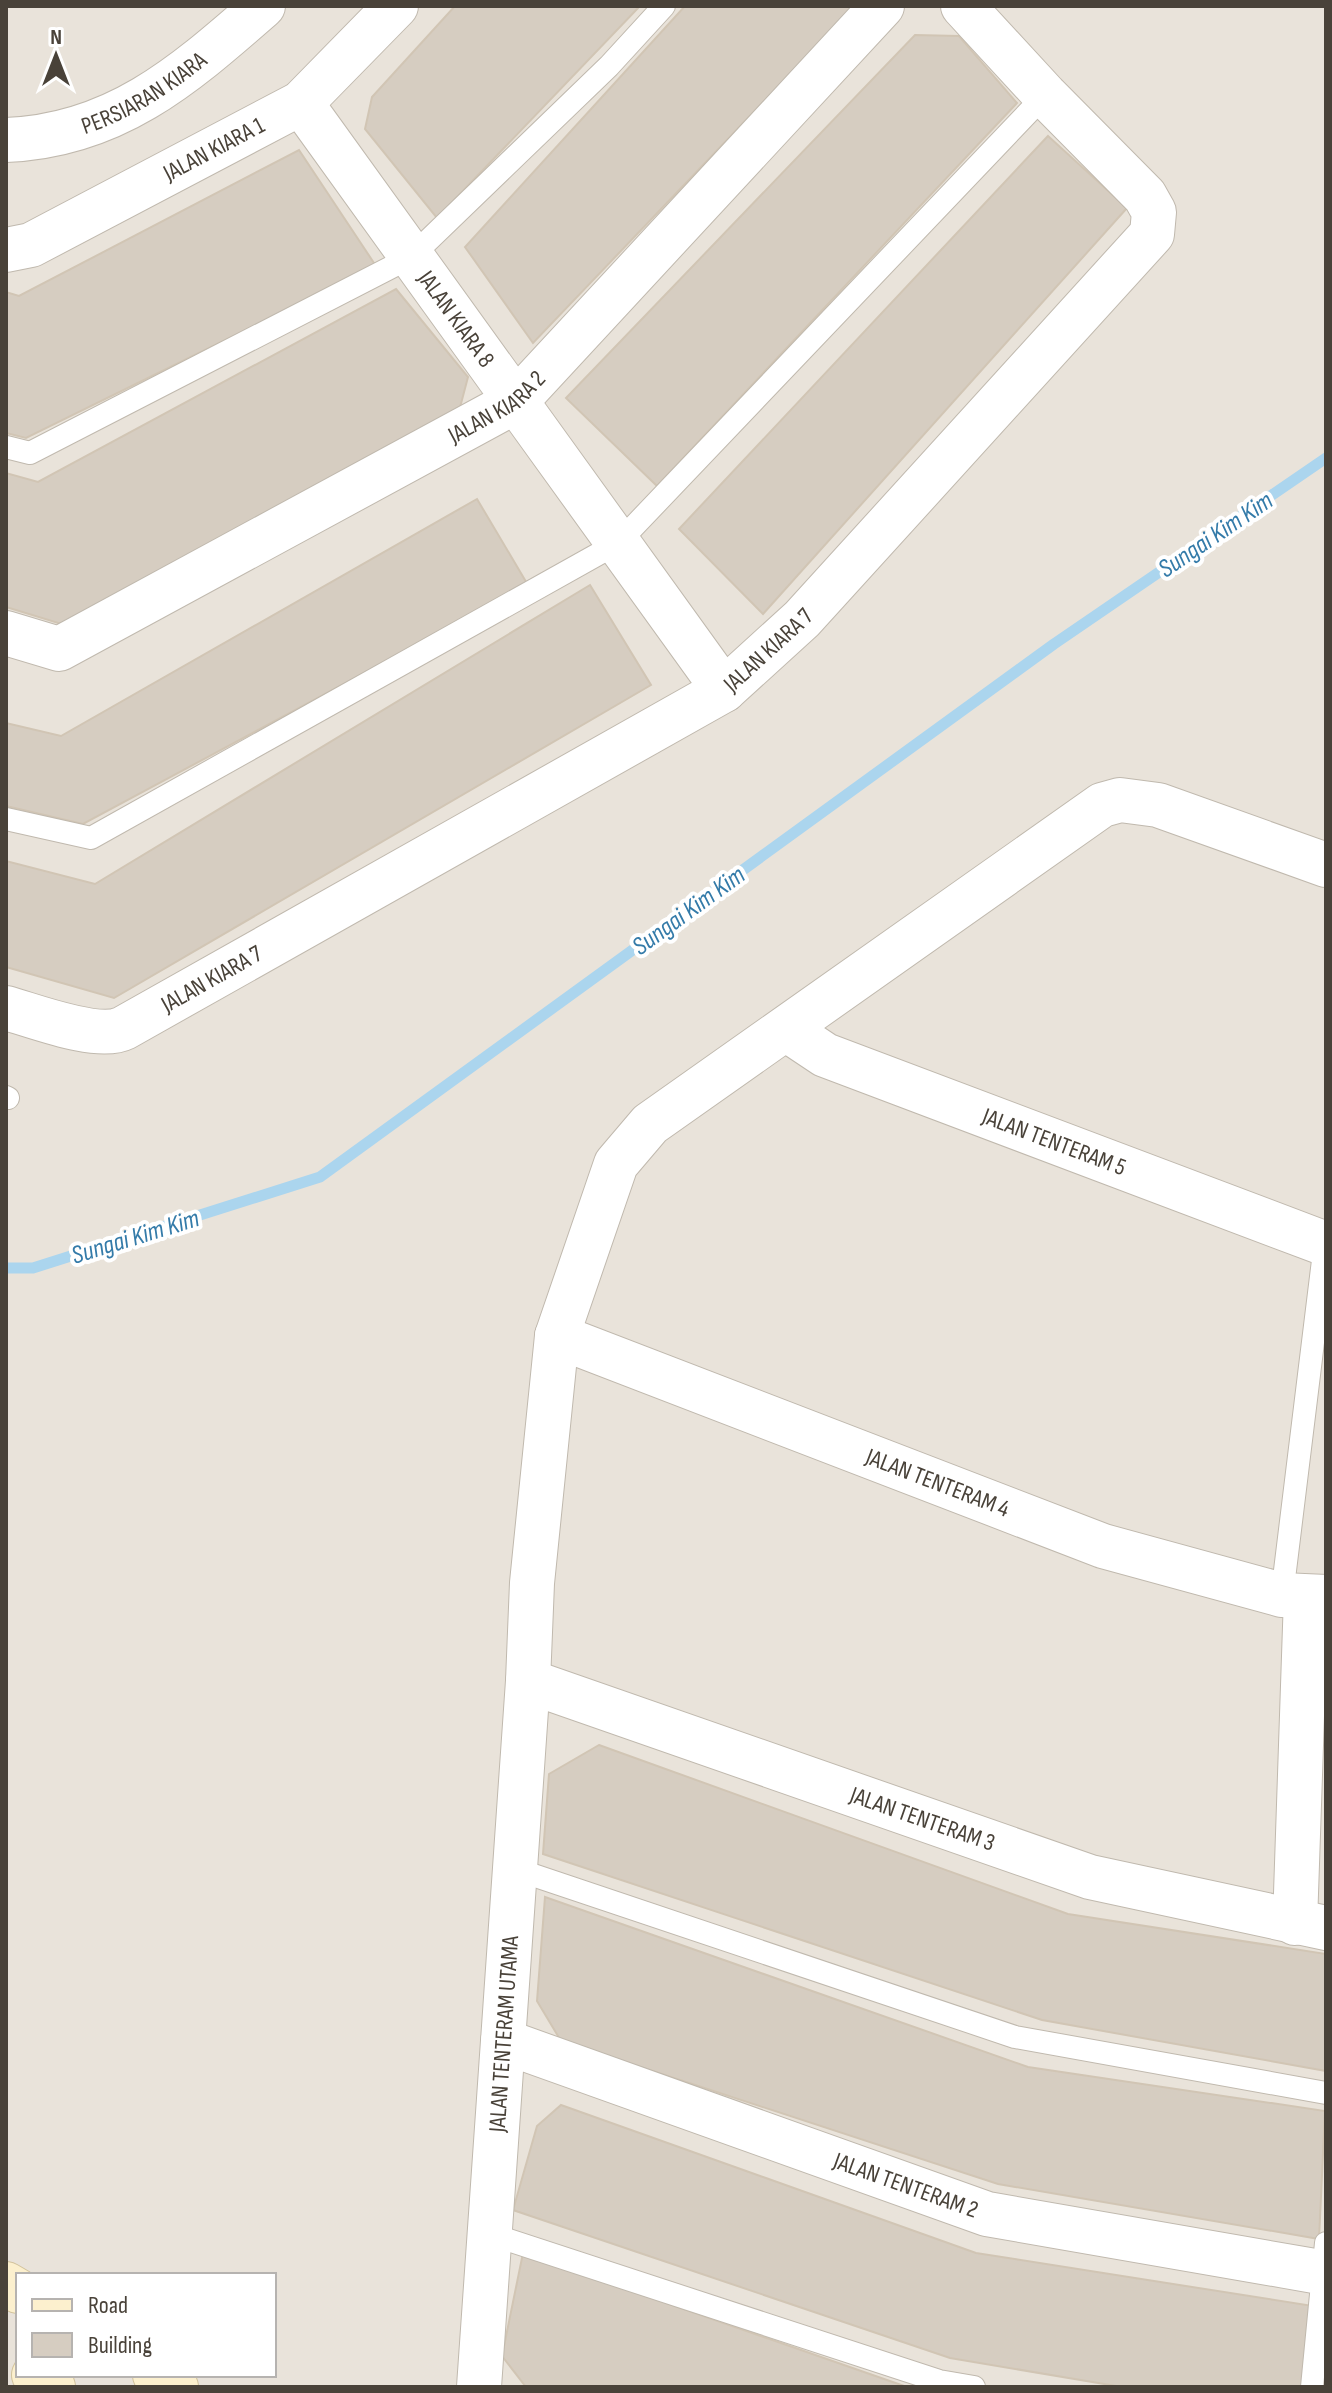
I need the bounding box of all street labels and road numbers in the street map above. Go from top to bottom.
street label: PERSIARAN KIARA [78,45,213,141]
street label: JALAN KIARA 1 [158,111,270,188]
street label: JALAN KIARA 8 [411,264,501,373]
street label: JALAN KIARA 2 [442,365,552,450]
street label: JALAN KIARA 7 [717,602,820,699]
street label: JALAN KIARA 7 [155,939,268,1020]
street label: JALAN TENTERAM 5 [977,1101,1130,1182]
street label: JALAN TENTERAM 4 [861,1442,1014,1524]
street label: JALAN TENTERAM 3 [845,1780,999,1858]
street label: JALAN TENTERAM UTAMA [483,1934,525,2134]
street label: JALAN TENTERAM 2 [829,2146,982,2225]

